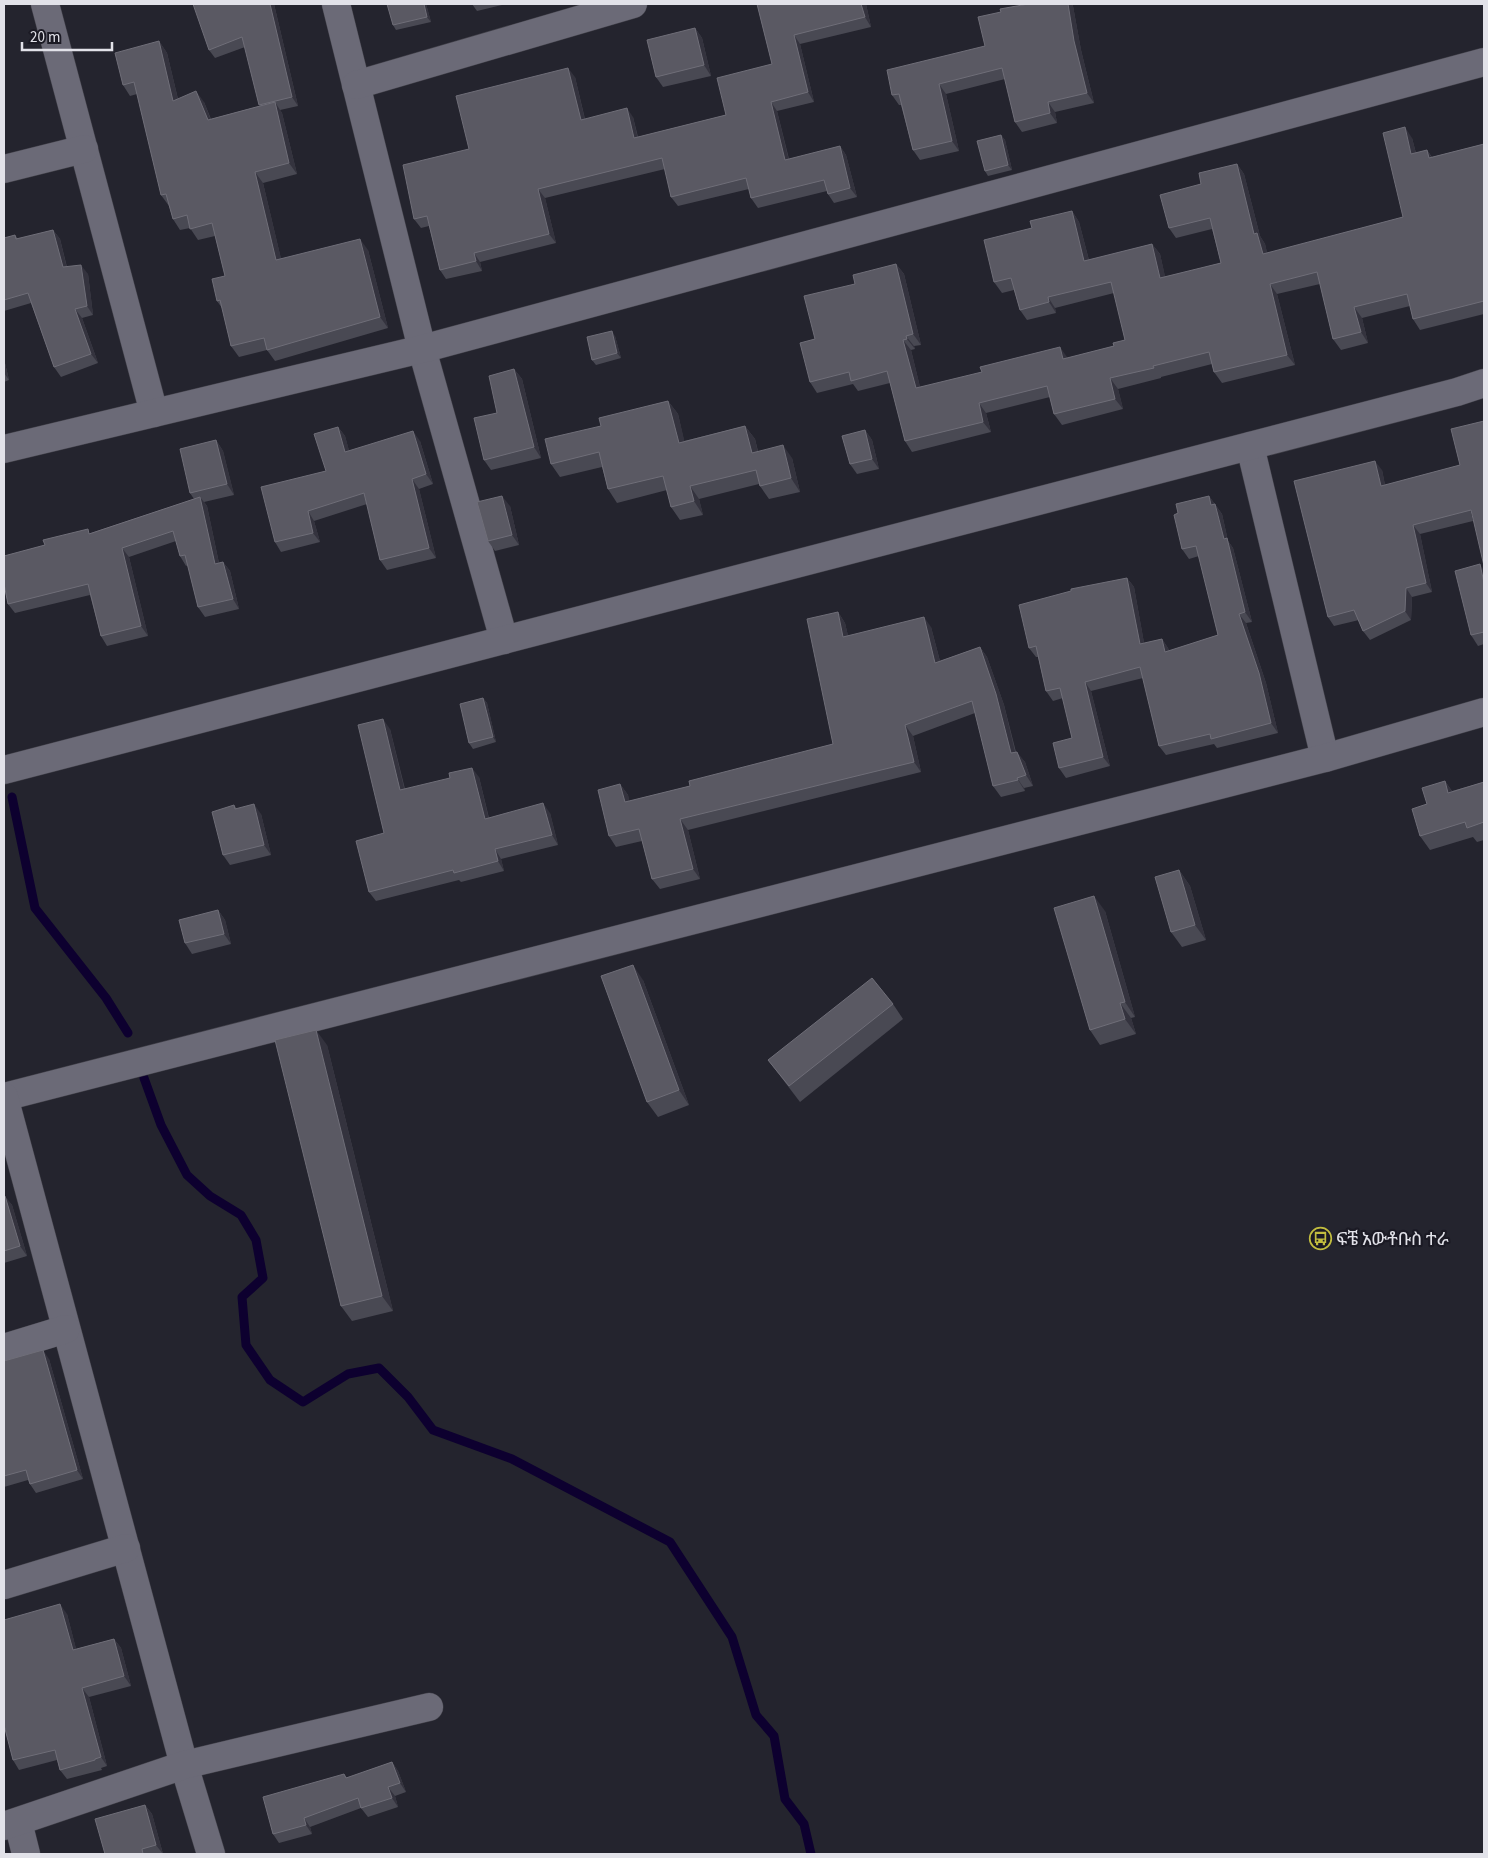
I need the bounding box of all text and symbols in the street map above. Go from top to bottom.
scale bar [22,20,112,52]
text: 20 m [30,27,60,48]
bus stop icon: ፍቼ አውቶቡስ ተራ [1308,1227,1332,1251]
place label: ፍቼ አውቶቡስ ተራ [1336,1227,1449,1252]

